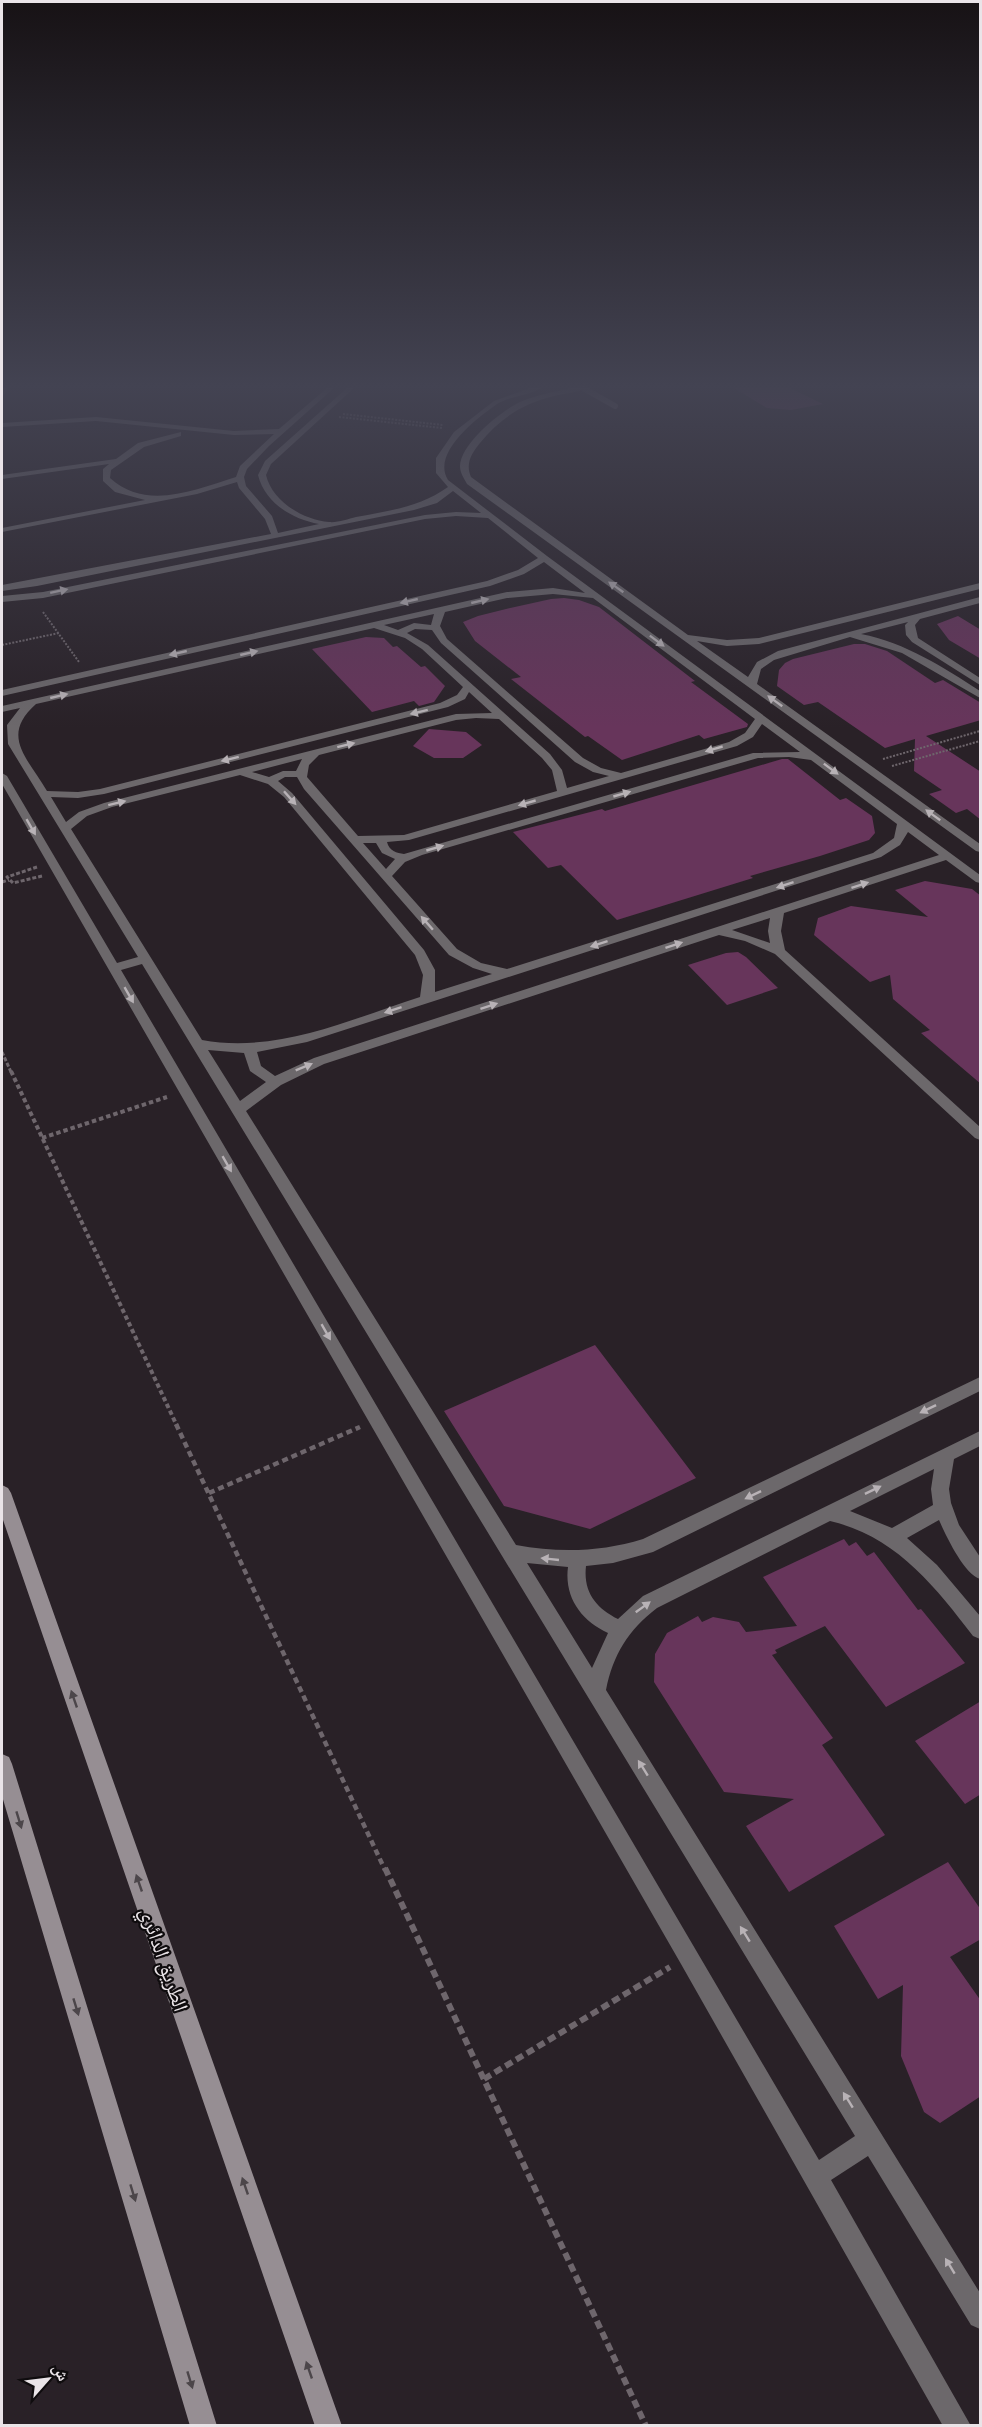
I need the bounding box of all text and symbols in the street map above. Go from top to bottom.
one-way arrow [609,581,625,593]
one-way arrow [50,586,69,595]
one-way arrow [471,596,490,605]
one-way arrow [400,597,419,606]
one-way arrow [649,635,664,647]
one-way arrow [240,648,258,658]
one-way arrow [169,649,188,659]
one-way arrow [49,691,68,701]
one-way arrow [767,695,783,707]
one-way arrow [410,707,428,717]
one-way arrow [337,739,355,749]
one-way arrow [705,745,723,754]
one-way arrow [220,755,239,765]
one-way arrow [822,763,838,775]
one-way arrow [613,789,631,798]
one-way arrow [283,790,296,805]
one-way arrow [107,797,126,807]
one-way arrow [518,799,536,808]
one-way arrow [925,810,941,821]
one-way arrow [26,819,36,836]
one-way arrow [426,843,444,852]
one-way arrow [851,879,869,889]
one-way arrow [776,881,794,890]
one-way arrow [421,916,434,931]
one-way arrow [590,940,608,949]
one-way arrow [665,940,683,949]
one-way arrow [124,987,134,1004]
one-way arrow [480,1000,498,1010]
one-way arrow [384,1006,402,1015]
one-way arrow [295,1062,313,1072]
one-way arrow [222,1156,233,1172]
one-way arrow [320,1324,331,1340]
one-way arrow [919,1405,936,1414]
one-way arrow [864,1486,882,1496]
one-way arrow [744,1490,761,1499]
one-way arrow [541,1554,560,1564]
one-way arrow [635,1602,651,1613]
one-way arrow [69,1690,79,1708]
one-way arrow [637,1760,648,1776]
one-way arrow [15,1811,24,1829]
one-way arrow [133,1874,143,1892]
street label: الطريق الدائري [131,1903,195,2016]
one-way arrow [740,1926,751,1942]
one-way arrow [72,1998,81,2016]
one-way arrow [842,2091,853,2108]
one-way arrow [239,2177,249,2195]
one-way arrow [128,2184,138,2202]
one-way arrow [944,2258,955,2274]
north arrow [18,2349,78,2409]
text: ش [48,2360,74,2384]
one-way arrow [304,2361,314,2379]
one-way arrow [185,2371,195,2389]

